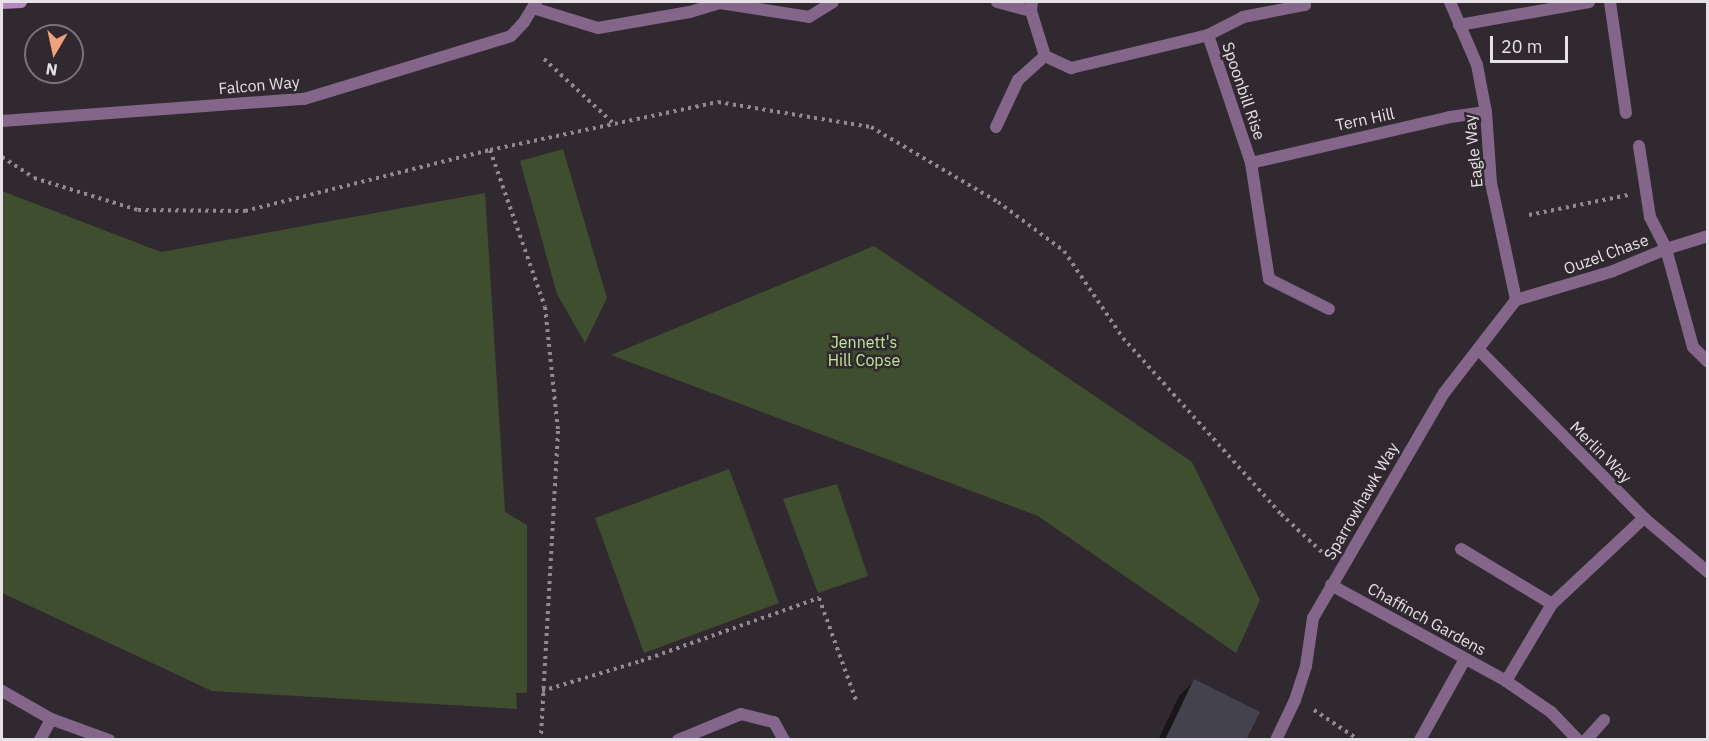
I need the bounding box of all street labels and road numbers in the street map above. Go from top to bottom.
street label: Spoonbill Rise [1218,40,1270,142]
street label: Falcon Way [218,72,300,98]
street label: Tern Hill [1334,103,1396,135]
street label: Eagle Way [1460,113,1486,189]
street label: Ouzel Chase [1561,230,1651,278]
street label: Merlin Way [1566,417,1636,487]
street label: Sparrowhawk Way [1320,439,1402,563]
street label: Chaffinch Gardens [1365,579,1489,659]

